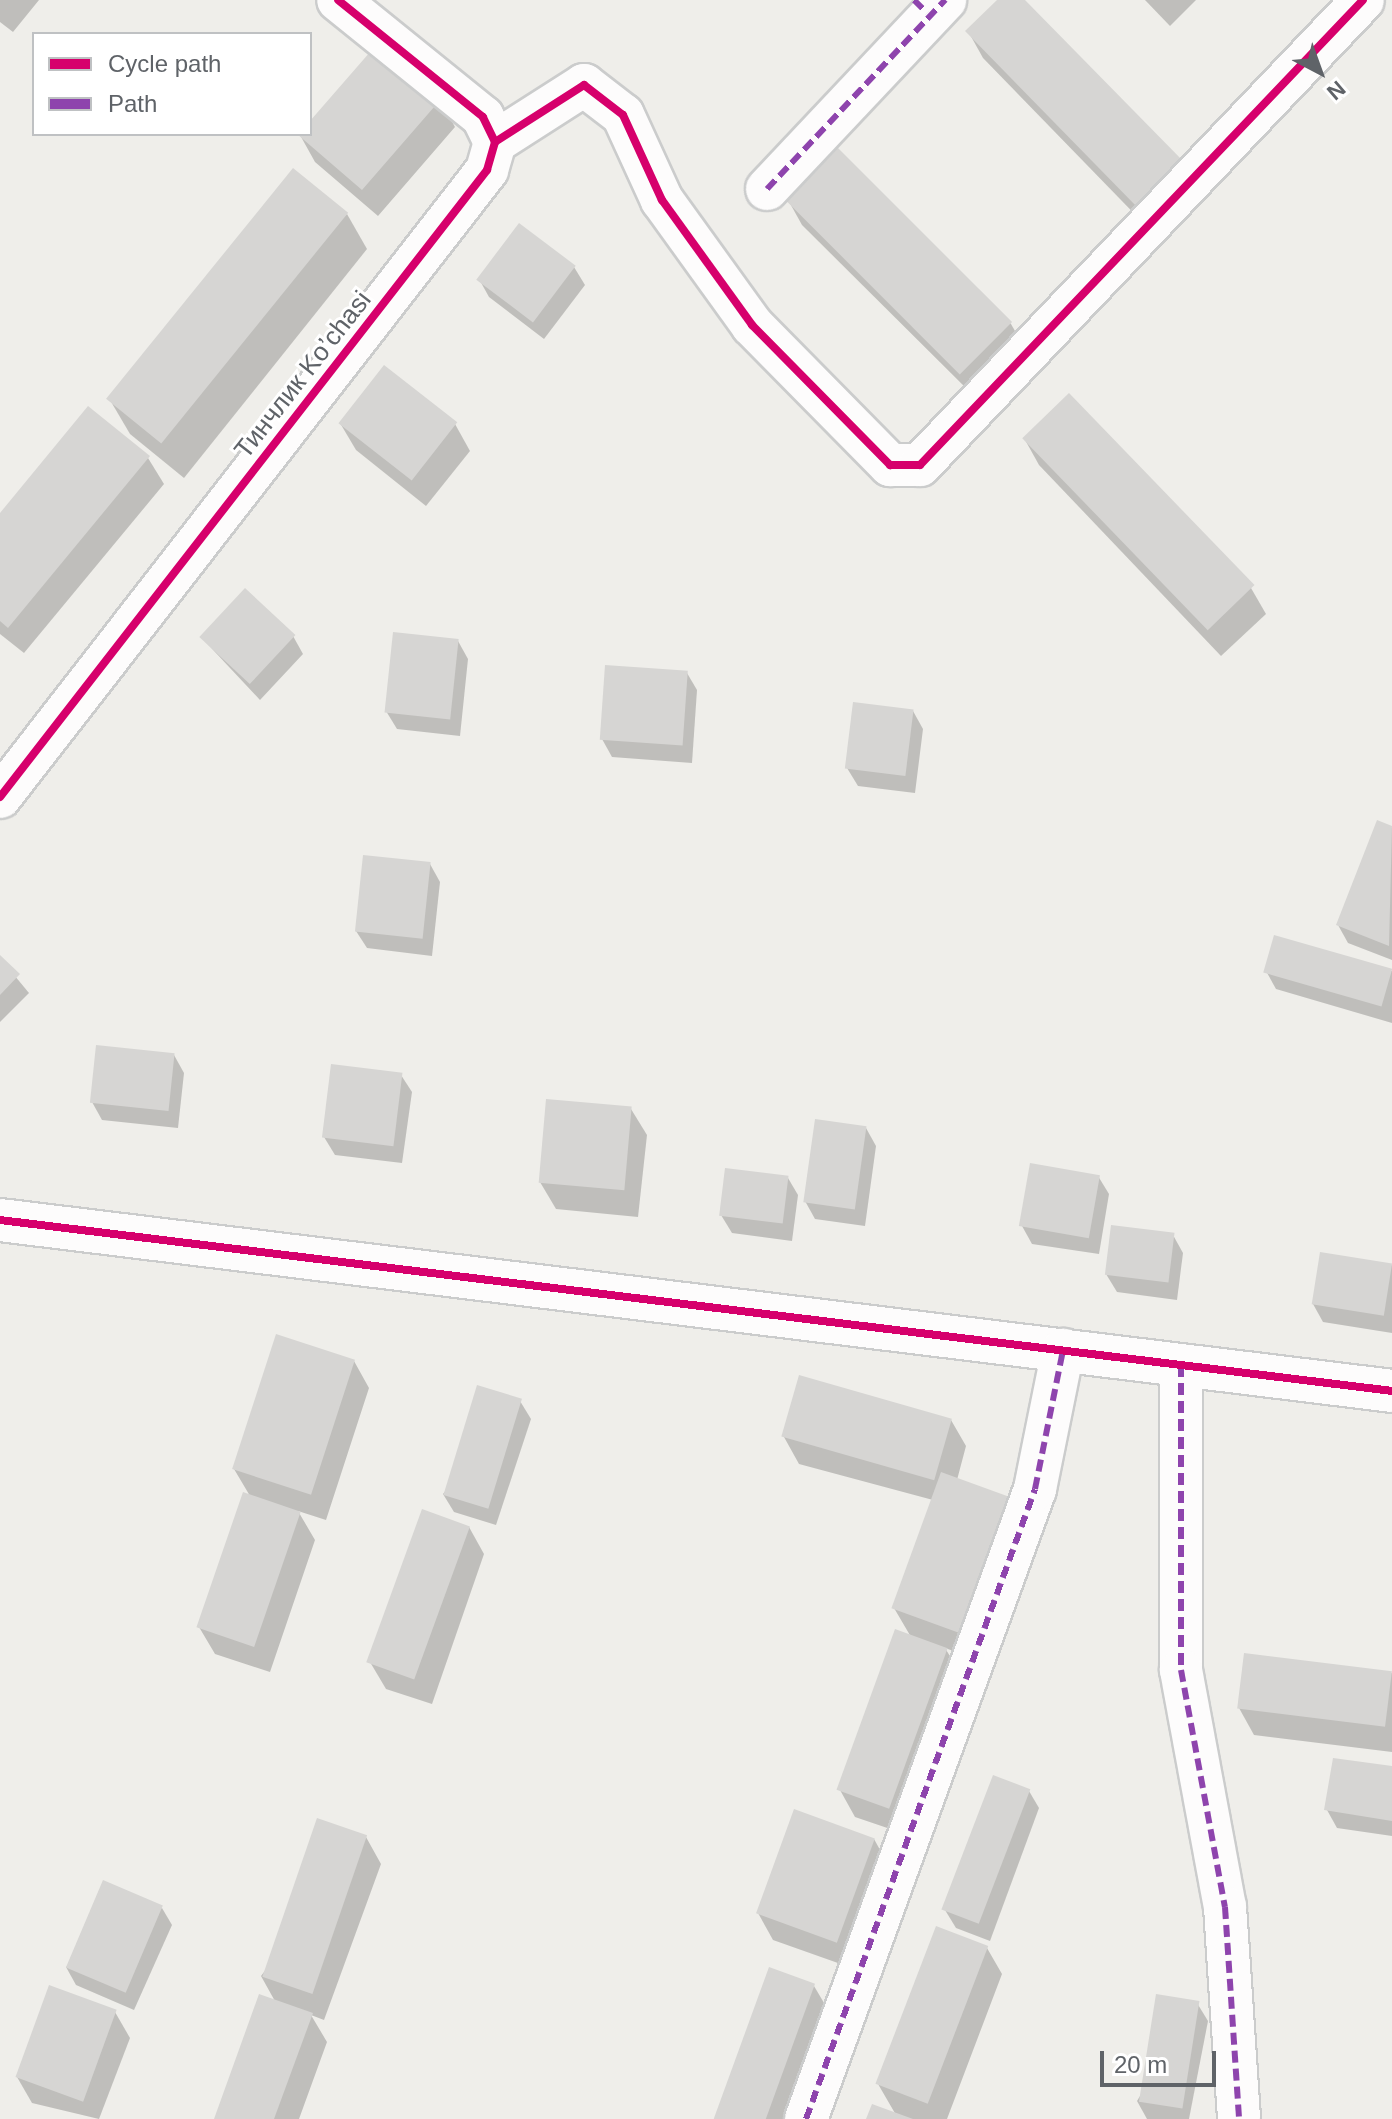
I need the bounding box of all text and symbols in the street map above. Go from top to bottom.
legend [32,32,312,136]
north arrow [1280,32,1360,112]
text: Cycle path [108,50,221,77]
text: N [1322,76,1350,105]
text: Path [108,90,157,117]
street label: Тинчлик Ko’chasi [228,285,378,465]
scale bar [1104,2035,1220,2085]
text: 20 m [1114,2051,1167,2078]

